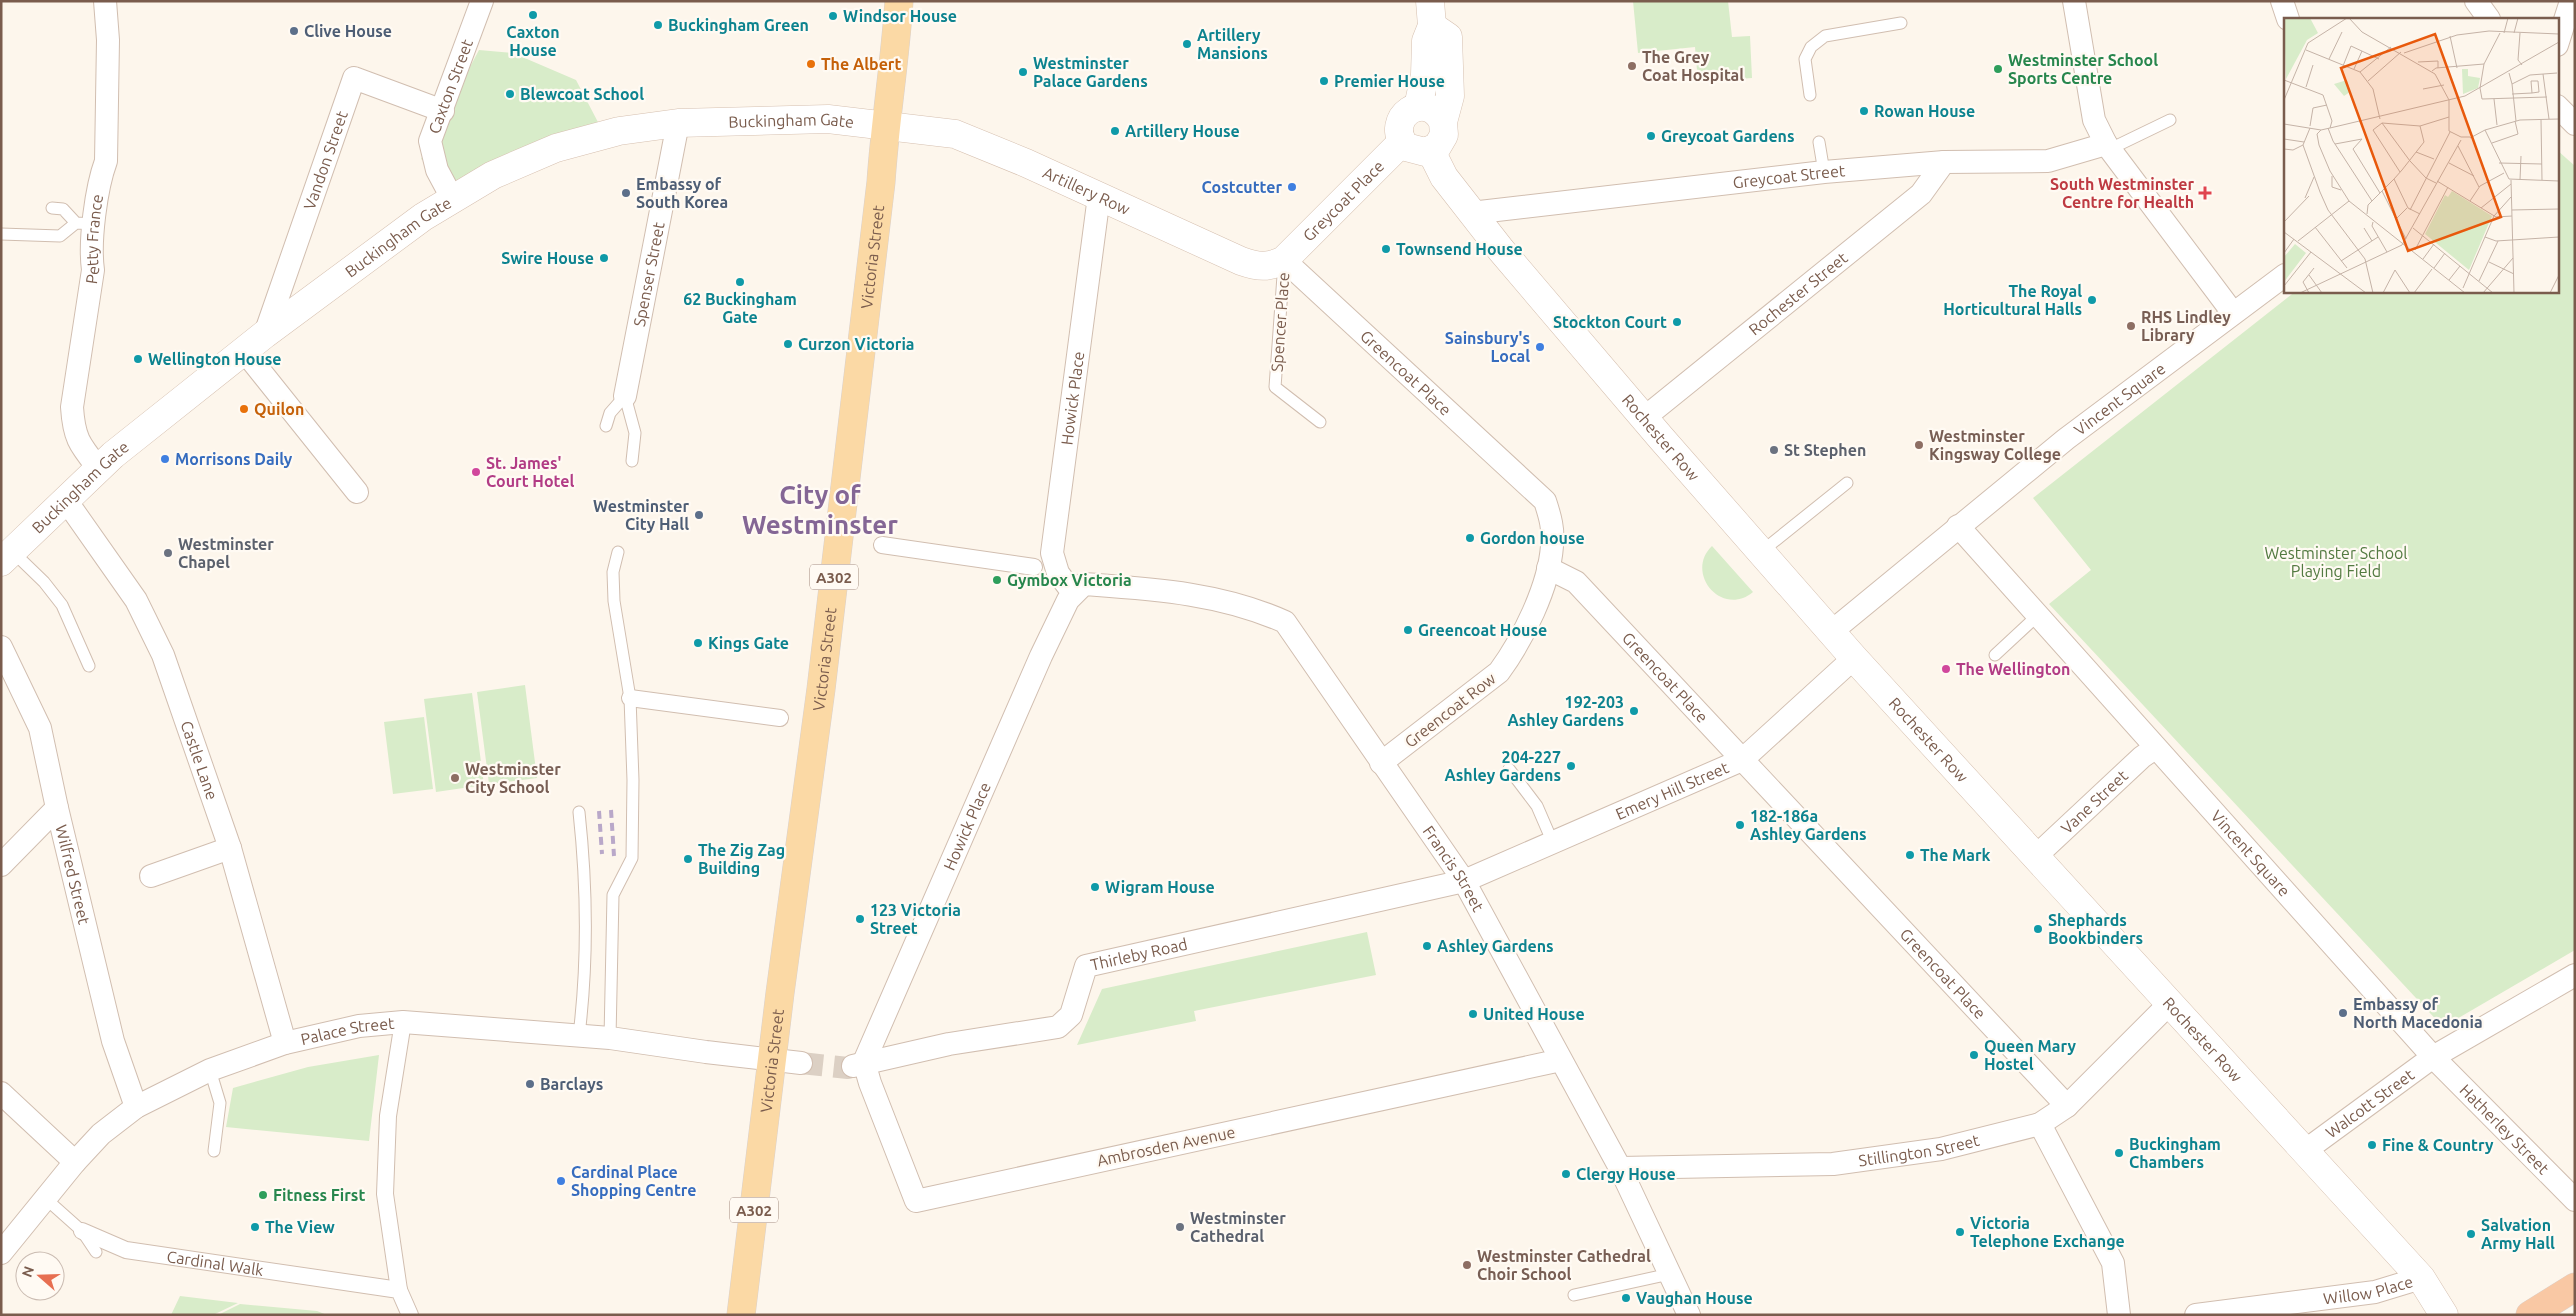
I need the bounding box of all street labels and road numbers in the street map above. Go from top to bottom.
street label: Caxton Street [425,36,476,136]
street label: Vandon Street [300,108,351,212]
street label: Buckingham Gate [728,110,855,131]
street label: Greycoat Place [1299,157,1387,245]
street label: Greycoat Street [1732,161,1846,192]
street label: Artillery Row [1040,163,1133,218]
street label: Petty France [82,193,106,285]
street label: Buckingham Gate [342,193,454,281]
street label: Victoria Street [857,204,887,310]
street label: Spenser Street [630,220,668,328]
street label: Rochester Street [1745,248,1851,339]
street label: Spencer Place [1268,272,1292,372]
street label: Greencoat Place [1357,326,1455,419]
street label: Howick Place [1057,350,1087,446]
street label: Vincent Square [2070,359,2169,439]
street label: Rochester Row [1619,391,1703,485]
street label: Buckingham Gate [28,437,132,537]
road number: A302 [810,564,858,590]
street label: Victoria Street [809,606,840,712]
street label: Greencoat Place [1619,629,1712,726]
street label: Greencoat Row [1401,669,1499,751]
street label: Rochester Row [1886,694,1972,786]
street label: Castle Lane [177,718,222,802]
street label: Emery Hill Street [1613,758,1732,823]
street label: Vane Street [2057,766,2132,837]
street label: Howick Place [940,779,994,873]
street label: Vincent Square [2208,807,2294,900]
street label: Francis Street [1420,822,1488,915]
street label: Wilfred Street [52,823,94,927]
street label: Greencoat Place [1896,925,1989,1022]
street label: Thirleby Road [1089,934,1189,974]
street label: Rochester Row [2160,993,2246,1086]
street label: Victoria Street [757,1007,787,1114]
street label: Palace Street [299,1014,396,1048]
street label: Walcott Street [2322,1065,2418,1142]
street label: Hatherley Street [2456,1081,2553,1178]
street label: Ambrosden Avenue [1095,1123,1237,1169]
street label: Stillington Street [1857,1131,1982,1169]
road number: A302 [730,1198,778,1222]
street label: Cardinal Walk [166,1247,265,1279]
street label: Willow Place [2322,1272,2415,1308]

